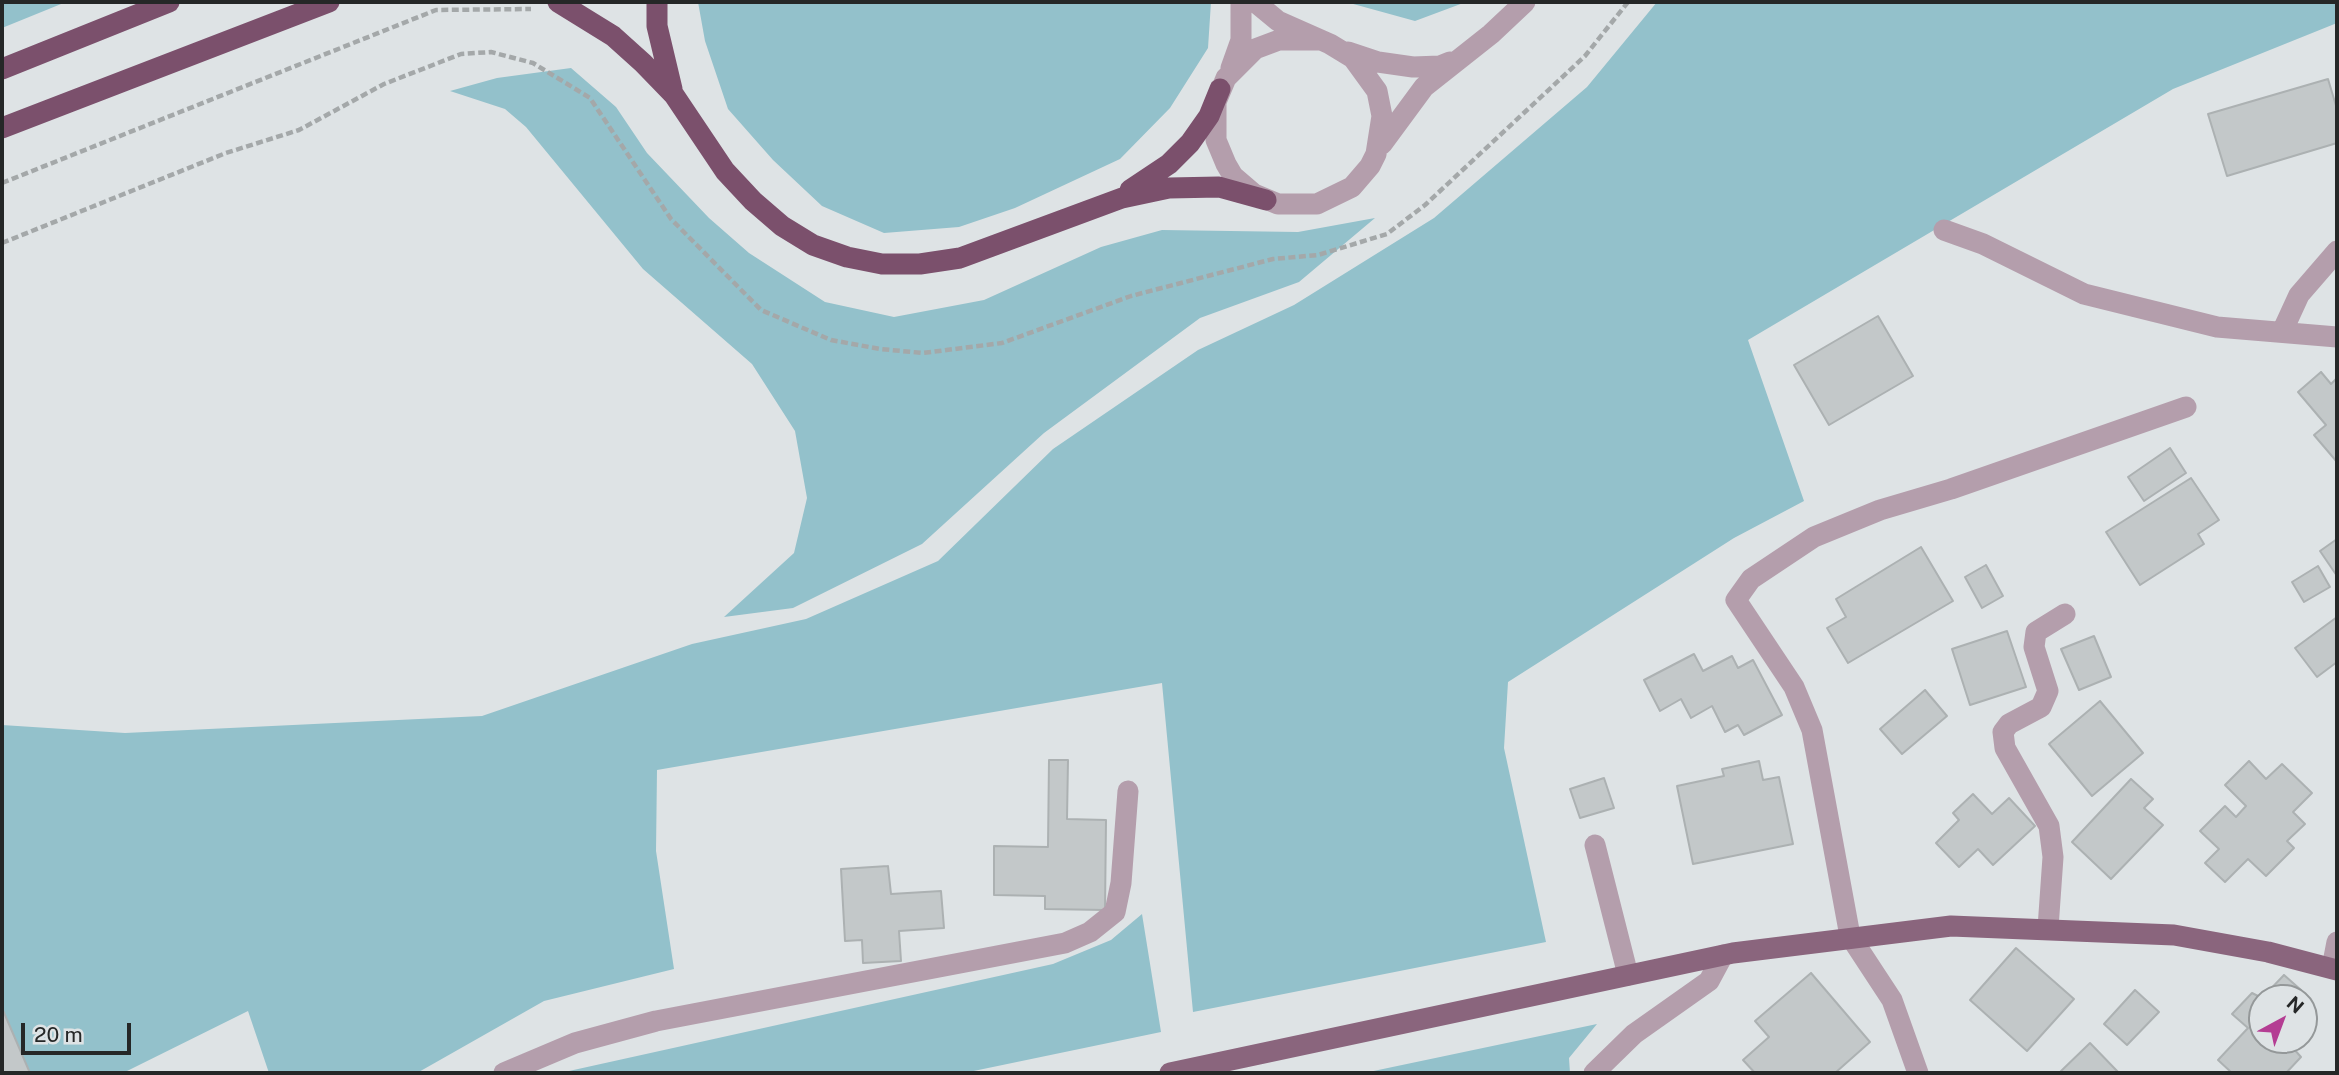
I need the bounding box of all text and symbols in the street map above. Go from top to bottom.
north arrow [2248,984,2318,1054]
text: N [2283,991,2308,1018]
scale bar [24,1009,135,1052]
text: 20 m [34,1022,83,1047]

